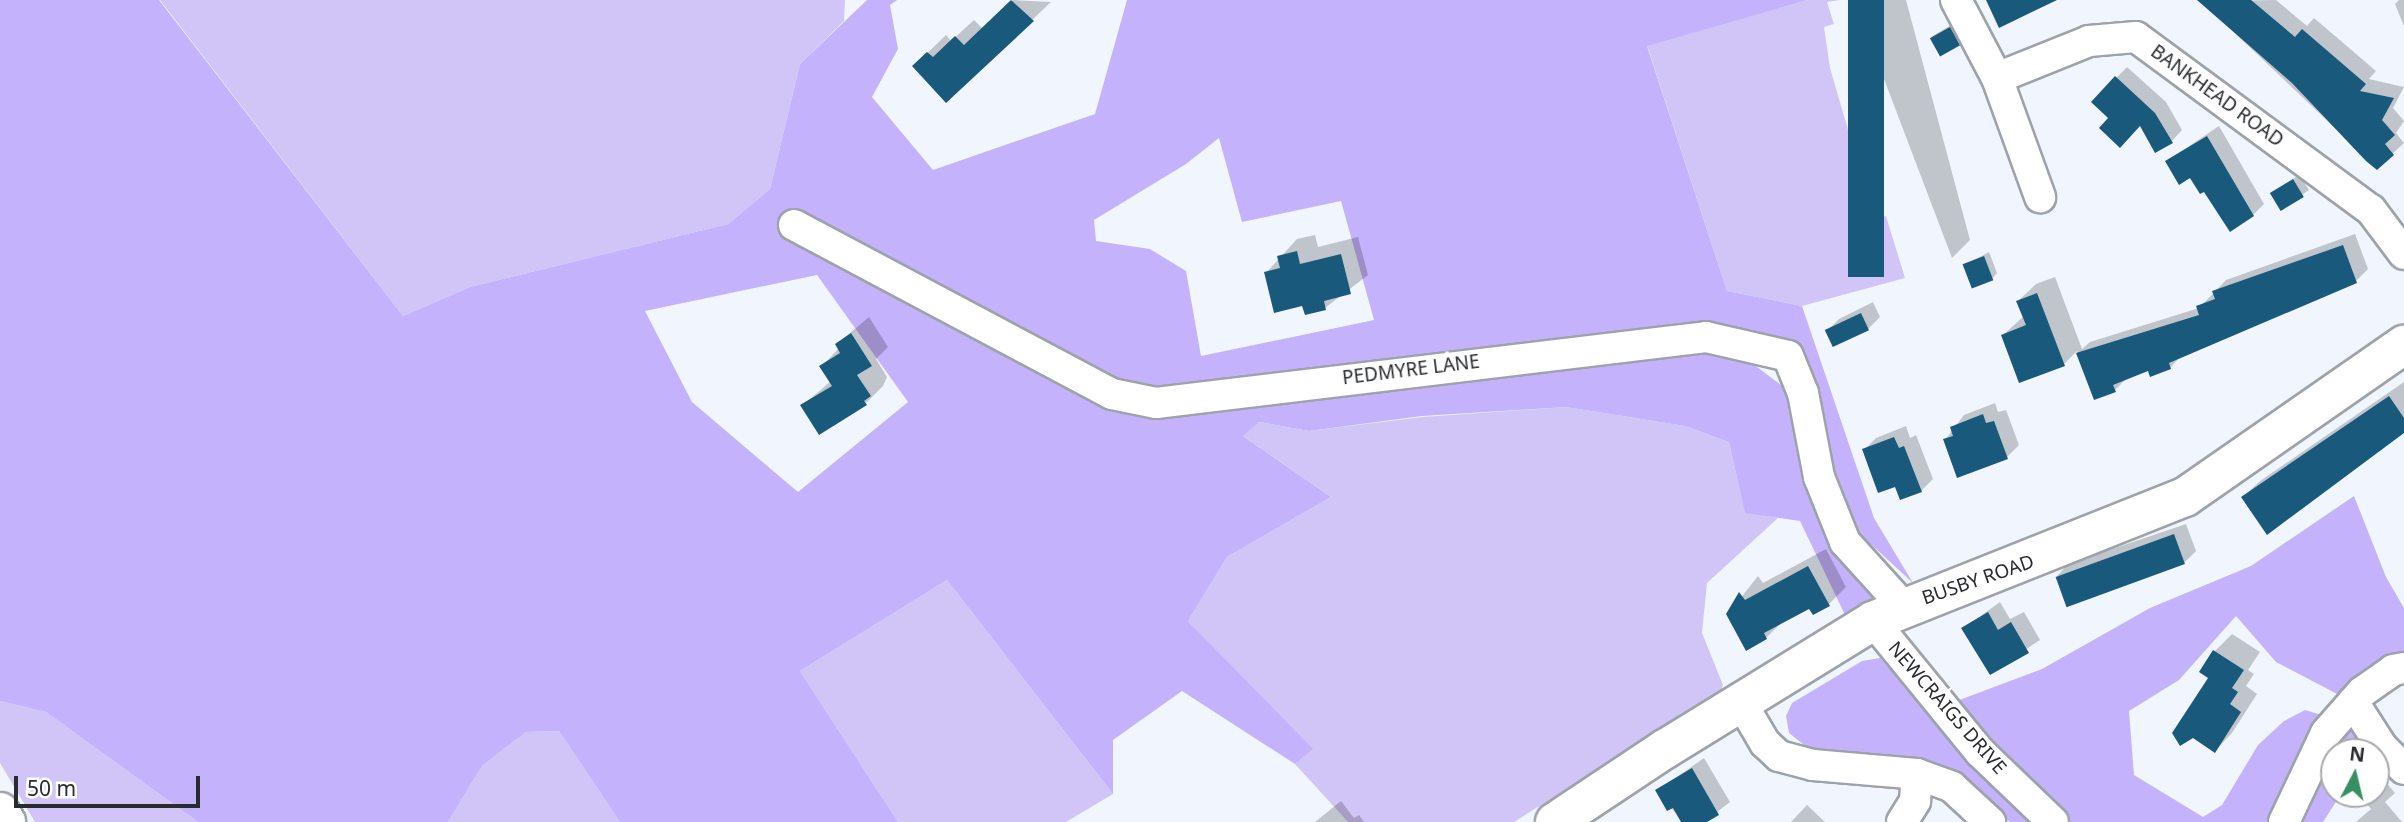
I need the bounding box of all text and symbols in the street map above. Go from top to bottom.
street label: BANKHEAD ROAD [2146,40,2288,152]
street label: PEDMYRE LANE [1341,350,1481,390]
street label: BUSBY ROAD [1919,550,2037,610]
street label: NEWCRAIGS DRIVE [1883,637,2011,779]
north arrow [2320,738,2390,808]
text: N [2348,740,2367,768]
scale bar [18,762,203,806]
text: 50 m [27,774,76,802]

